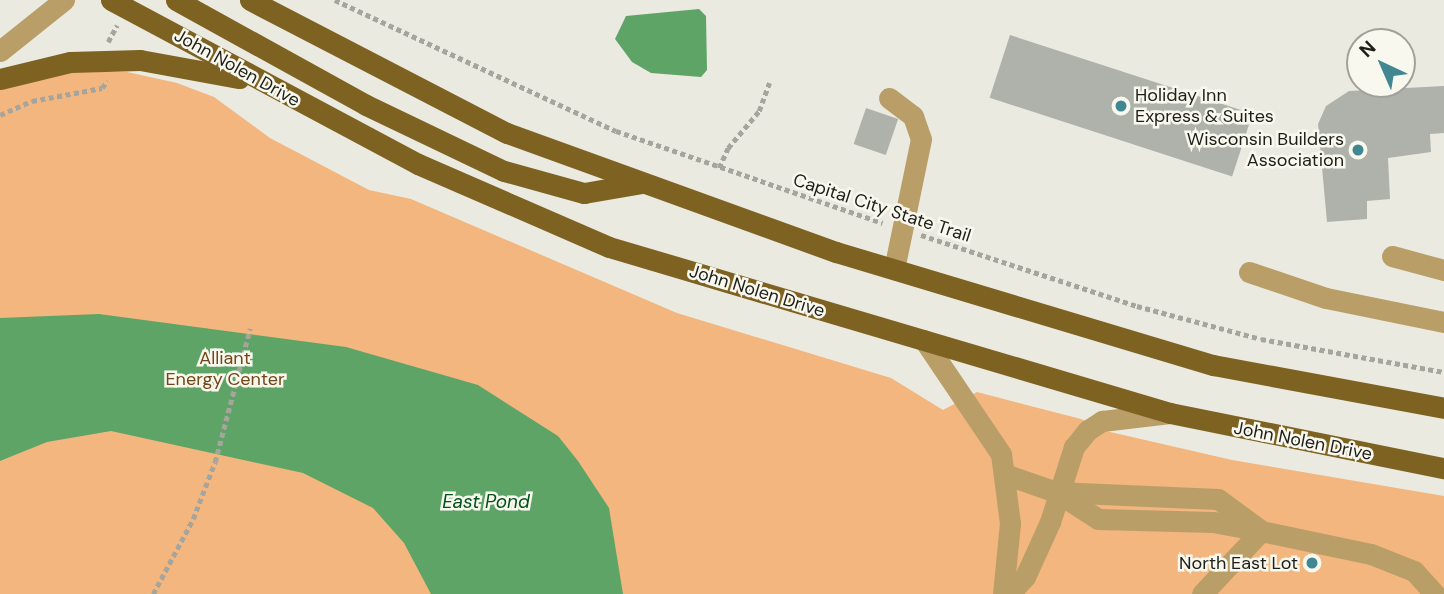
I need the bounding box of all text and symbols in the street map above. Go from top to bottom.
street label: John Nolen Drive [170,25,304,111]
north arrow [1346,28,1416,98]
text: N [1354,35,1381,63]
place label: Holiday Inn Express & Suites [1135,85,1274,128]
marker: Holiday Inn Express & Suites [1113,98,1129,114]
place label: Wisconsin Builders Association [1187,129,1344,172]
marker: Wisconsin Builders Association [1350,142,1366,158]
street label: Capital City State Trail [790,169,974,247]
street label: John Nolen Drive [687,260,827,322]
park label: Alliant Energy Center [165,348,285,390]
street label: John Nolen Drive [1232,417,1374,465]
water label: East Pond [442,491,530,513]
place label: North East Lot [1179,552,1298,574]
marker: North East Lot [1304,555,1320,571]

